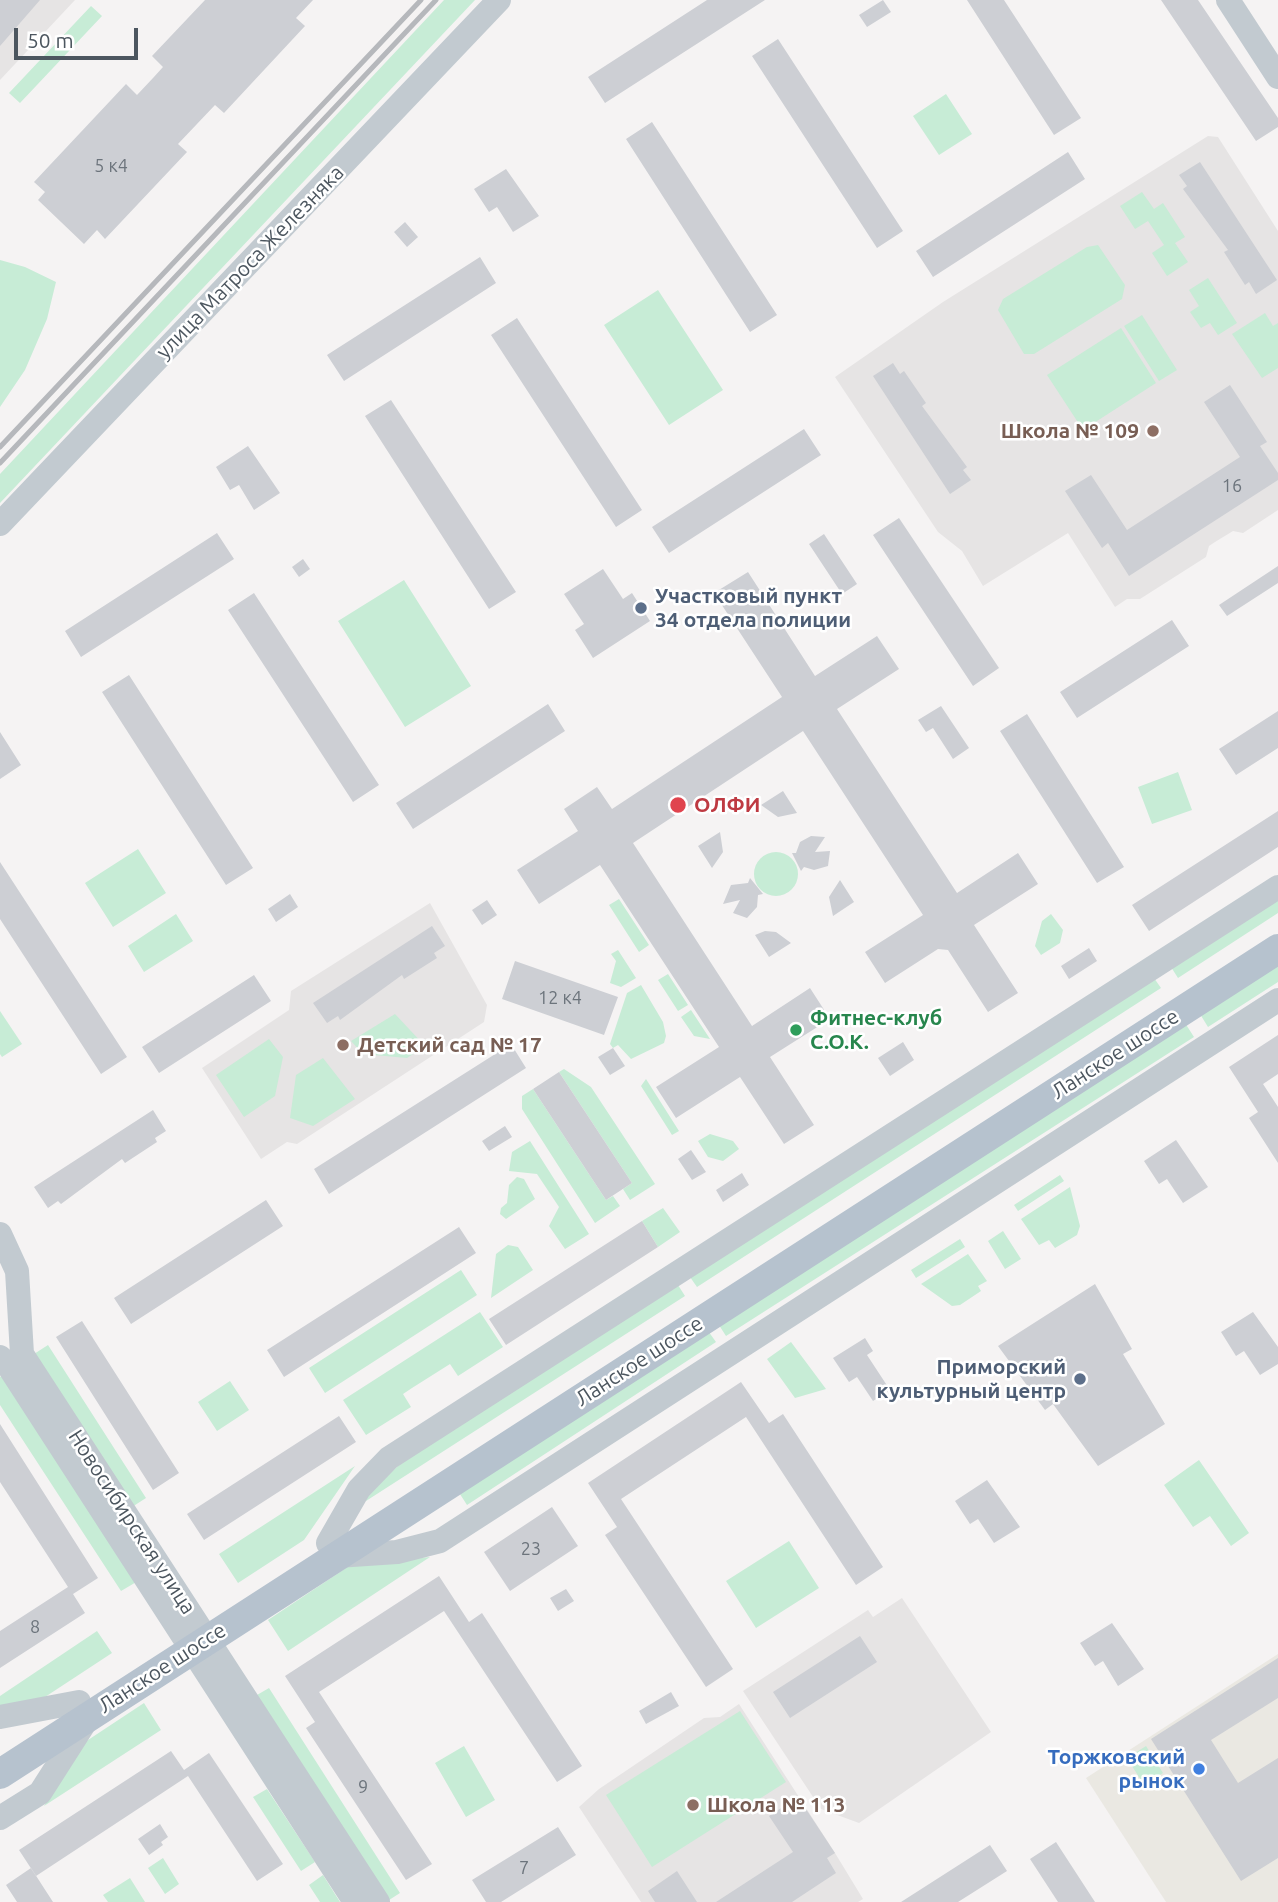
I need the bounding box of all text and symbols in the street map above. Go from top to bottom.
scale bar [18,14,142,58]
text: 50 m [27,28,74,52]
house number: 5 к4 [94,155,128,177]
street label: улица Матроса Железняка [151,160,349,364]
place label: Школа № 109 [1001,418,1139,444]
marker: Школа № 109 [1145,423,1161,439]
house number: 16 [1222,475,1242,497]
place label: Участковый пункт 34 отдела полиции [655,583,851,633]
marker: Участковый пункт 34 отдела полиции [633,600,649,616]
place label: ОЛФИ [694,792,760,818]
marker: ОЛФИ [668,795,688,815]
house number: 12 к4 [538,987,582,1009]
street label: Ланское шоссе [1047,1003,1183,1105]
place label: Фитнес-клуб С.О.К. [810,1005,942,1055]
marker: Фитнес-клуб С.О.К. [788,1022,804,1038]
place label: Детский сад № 17 [357,1032,542,1058]
marker: Детский сад № 17 [335,1037,351,1053]
street label: Ланское шоссе [571,1310,707,1412]
place label: Приморский культурный центр [877,1354,1066,1404]
marker: Приморский культурный центр [1072,1371,1088,1387]
street label: Новосибирская улица [63,1425,201,1619]
house number: 23 [521,1538,541,1560]
house number: 8 [30,1616,40,1638]
street label: Ланское шоссе [94,1617,230,1719]
place label: Торжковский рынок [1047,1744,1185,1794]
marker: Торжковский рынок [1191,1761,1207,1777]
house number: 9 [358,1776,368,1798]
place label: Школа № 113 [707,1792,845,1818]
marker: Школа № 113 [685,1797,701,1813]
house number: 7 [519,1857,529,1879]

